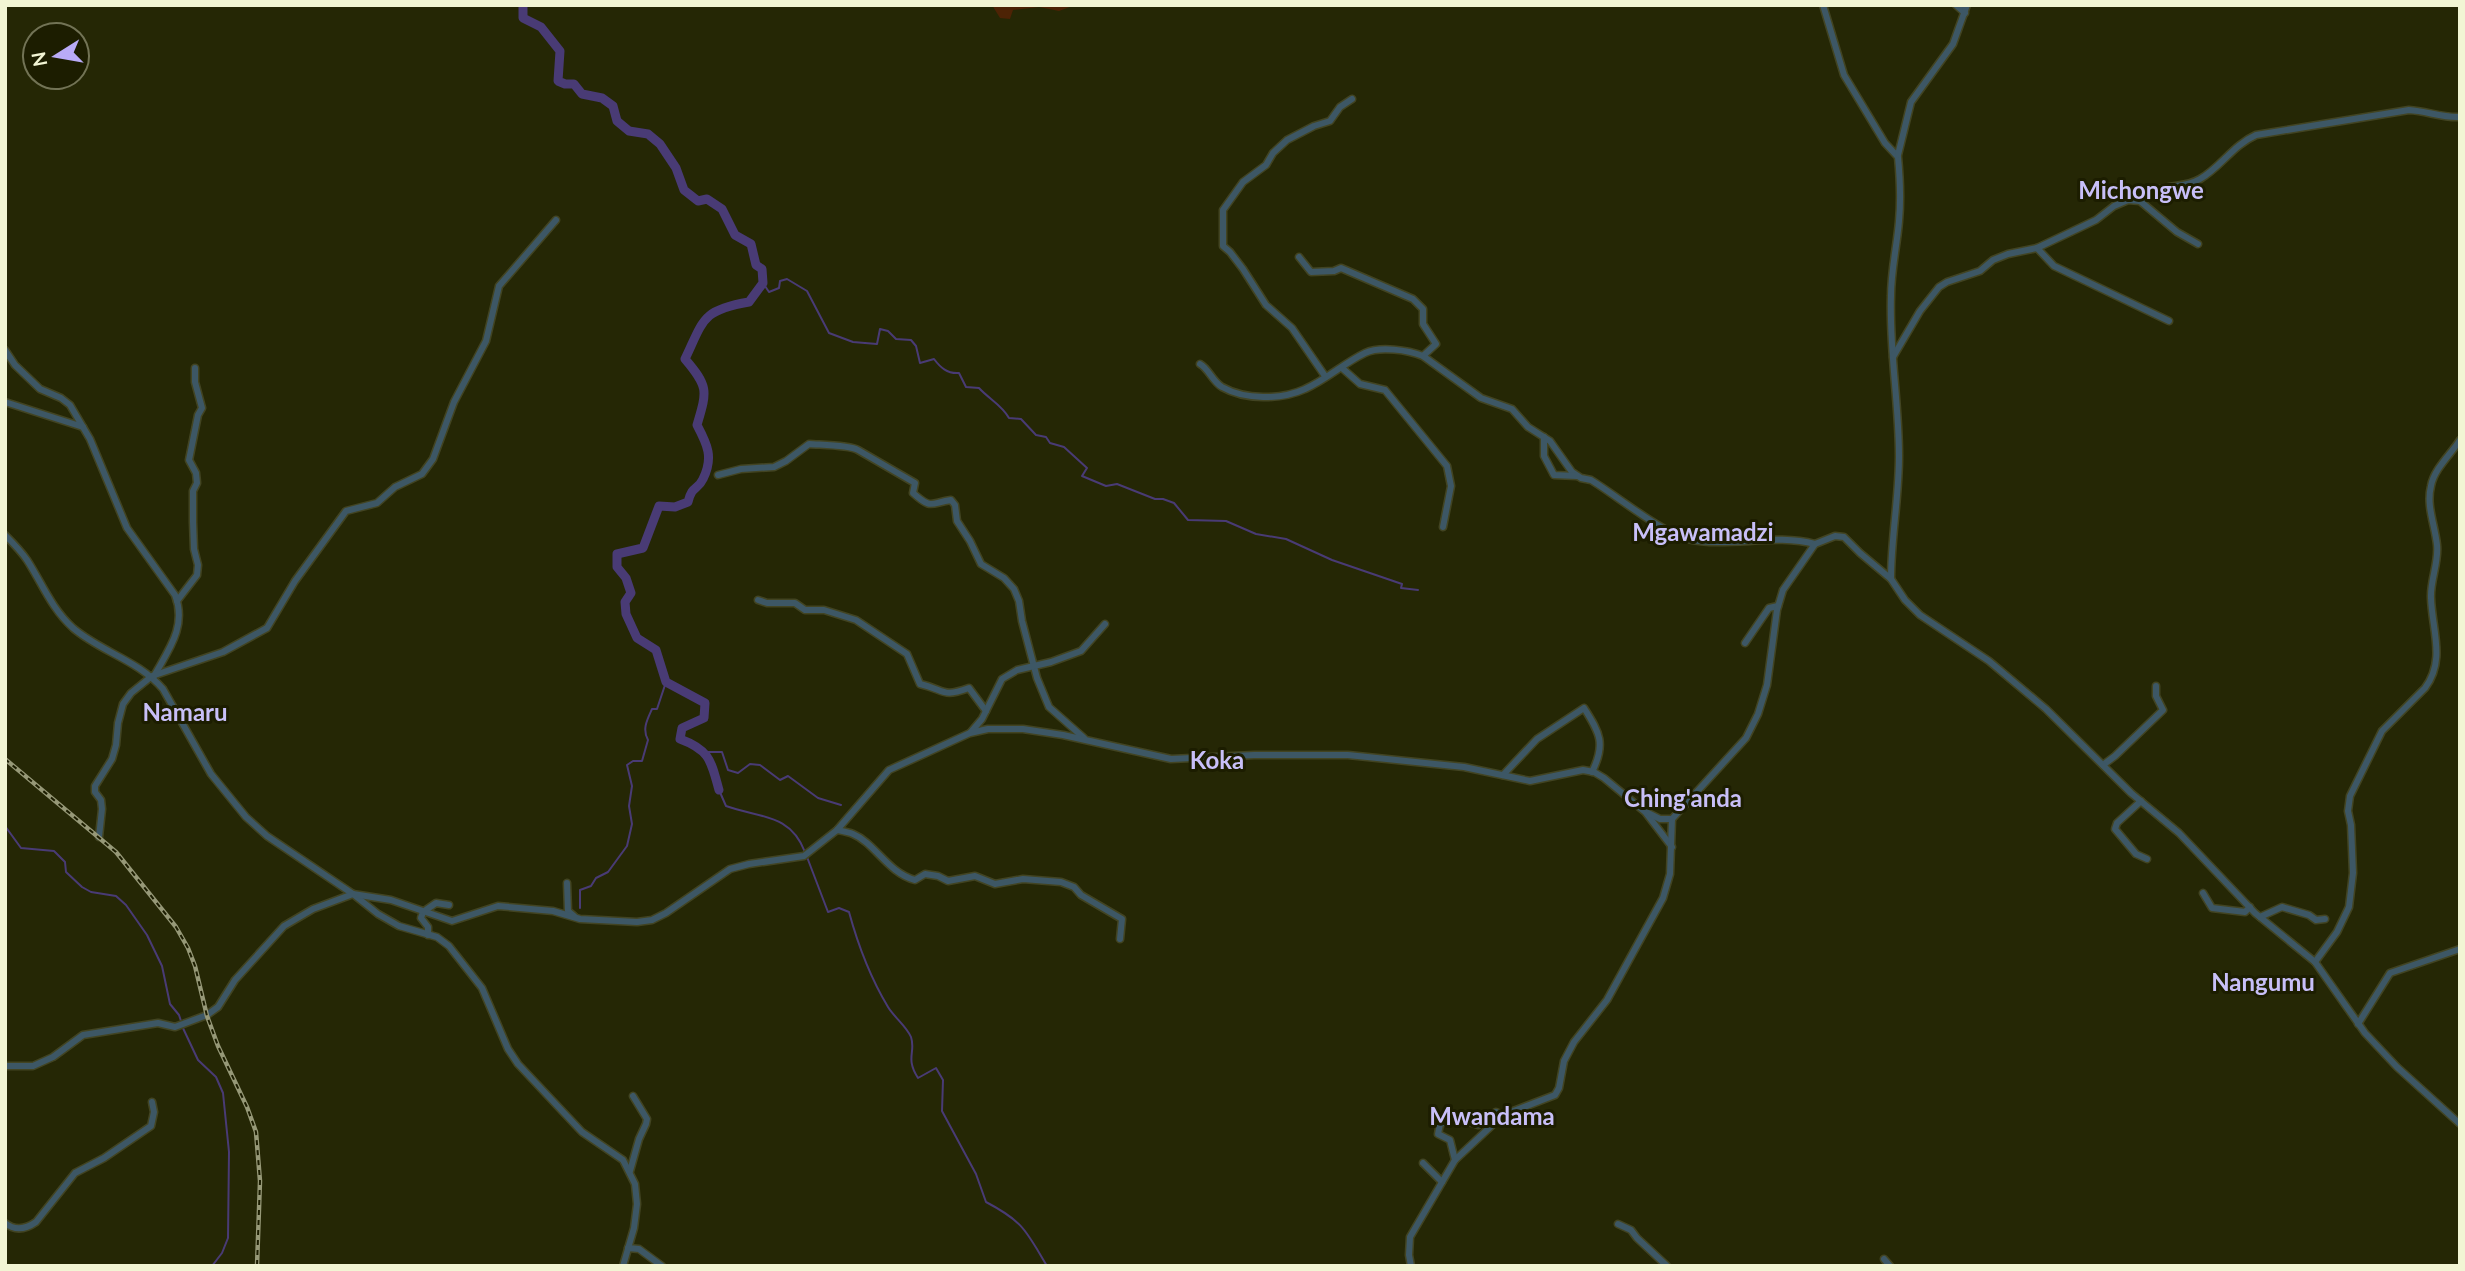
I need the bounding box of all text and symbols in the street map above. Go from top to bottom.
north arrow [21,21,91,91]
text: N [26,50,52,69]
district label: Michongwe [2078,175,2204,204]
district label: Mgawamadzi [1632,517,1774,546]
district label: Namaru [142,697,228,726]
district label: Koka [1190,745,1244,774]
district label: Ching'anda [1624,783,1742,812]
district label: Nangumu [2211,967,2315,996]
district label: Mwandama [1429,1101,1555,1130]

